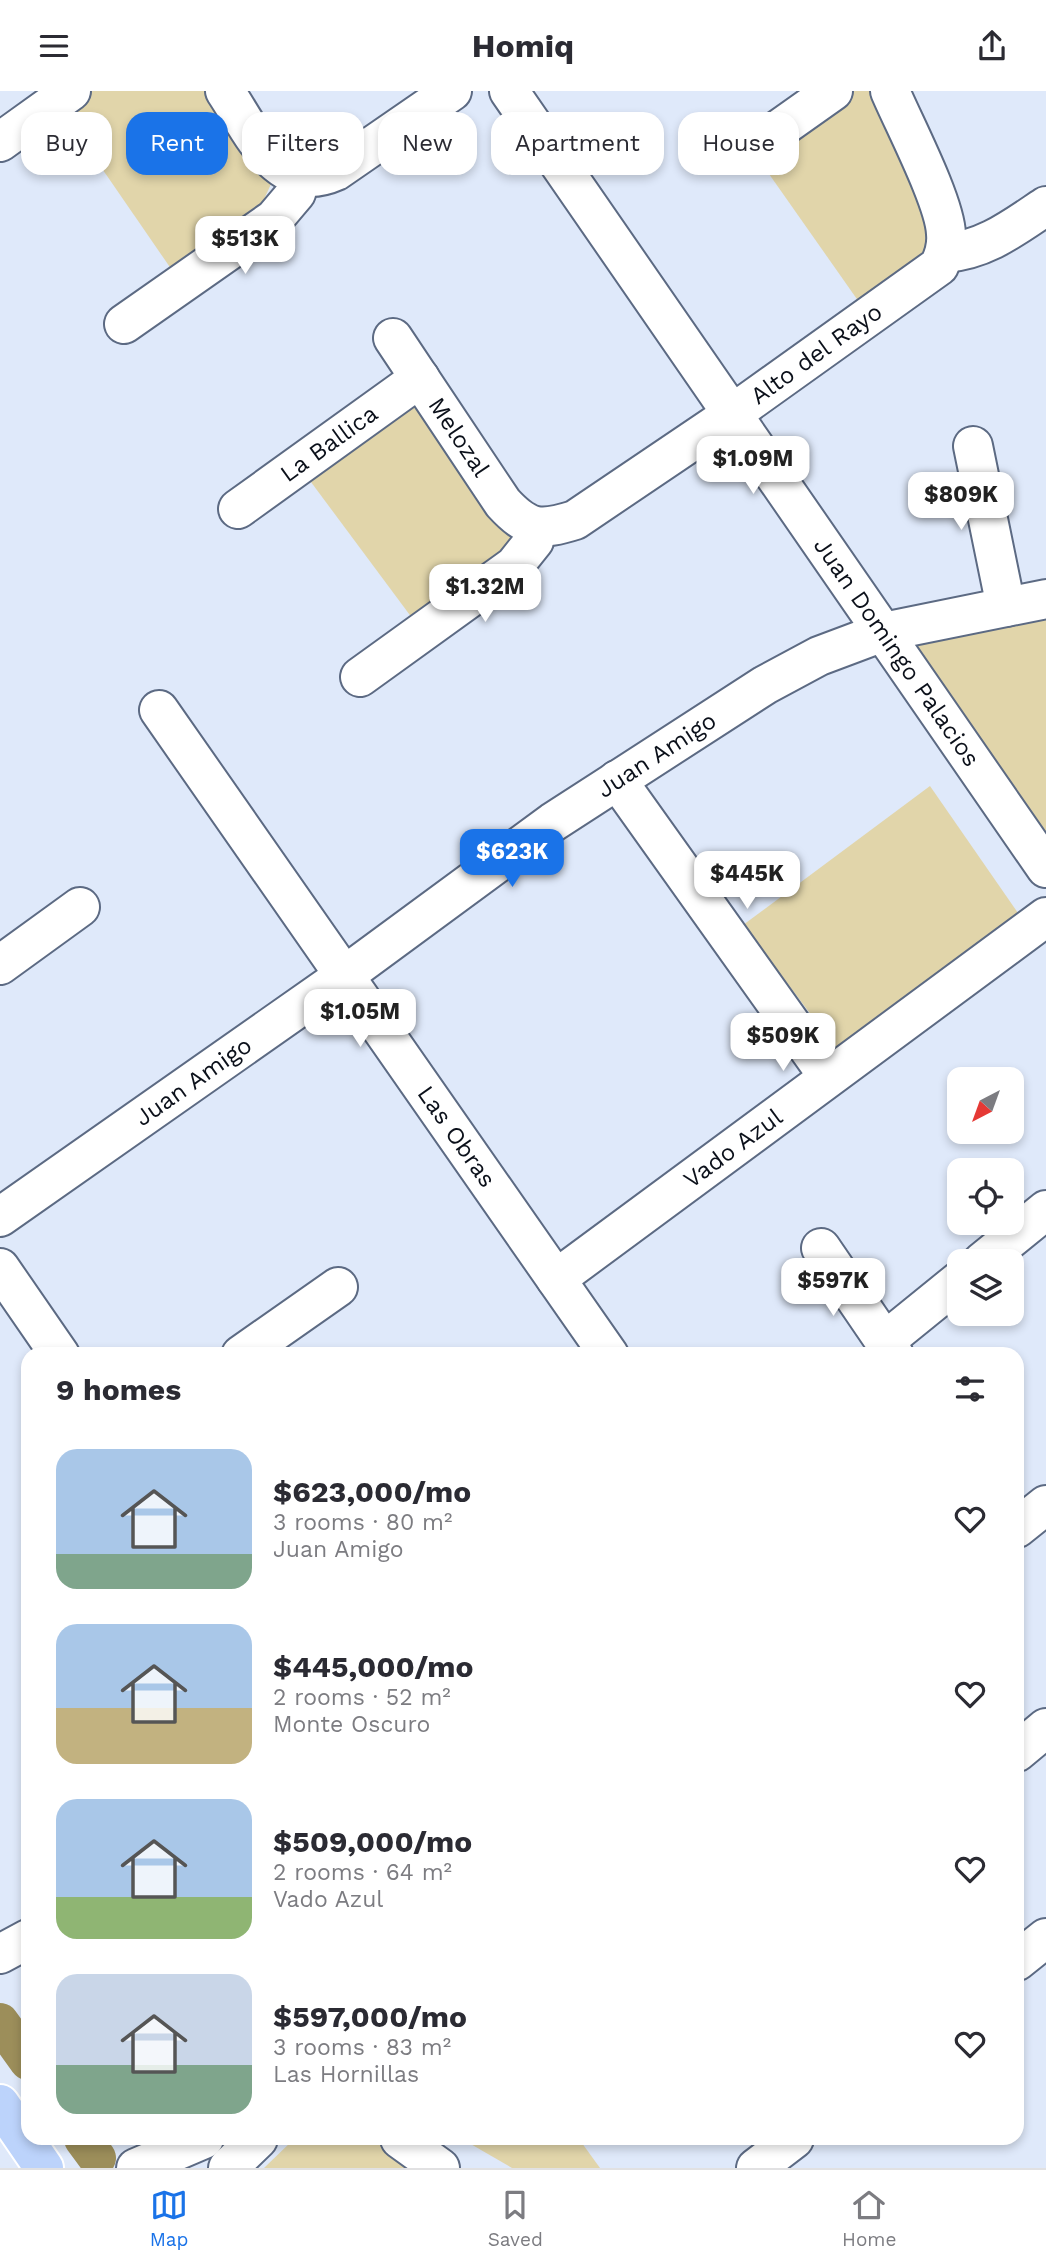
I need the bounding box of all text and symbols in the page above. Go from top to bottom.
icon: menu [35,27,73,65]
text: Homiq [472,27,574,65]
icon: share [973,27,1011,65]
chip: Buy [21,112,112,175]
chip: Rent [126,112,228,175]
chip: Filters [242,112,364,175]
chip: New [378,112,477,175]
chip: Apartment [491,112,664,175]
chip: House [678,112,799,175]
pin: $513K [196,216,294,276]
text: $513K [211,225,279,252]
street label: Alto del Rayo [745,297,887,410]
street label: Melozal [423,392,496,483]
street label: La Ballica [275,399,383,488]
pin: $1.09M [696,437,810,496]
text: $1.09M [712,445,794,472]
pin: $809K [912,473,1010,532]
text: $809K [924,481,998,508]
street label: Juan Domingo Palacios [808,532,986,772]
pin: $1.32M [428,565,542,624]
text: $1.32M [445,573,525,600]
street label: Juan Amigo [592,706,721,804]
pin: $623K [463,829,561,889]
text: $623K [476,838,548,865]
pin: $445K [698,851,796,911]
text: $445K [710,860,784,887]
pin: $1.05M [303,989,417,1049]
text: $1.05M [320,998,400,1025]
pin: $509K [734,1013,832,1073]
text: $509K [746,1022,820,1049]
street label: Juan Amigo [129,1031,257,1132]
north arrow [947,1067,1024,1145]
map controls [947,1067,1024,1326]
street label: Las Obras [411,1080,502,1193]
street label: Vado Azul [678,1102,788,1194]
button: locate [947,1158,1024,1235]
button: layers [947,1249,1024,1326]
pin: $597K [784,1259,882,1318]
text: $597K [797,1267,869,1294]
icon: filters [951,1370,989,1408]
text: 9 homes [56,1372,181,1407]
text: $623,000/mo [273,1474,471,1509]
icon: home [112,1477,196,1561]
icon: heart [951,1500,989,1538]
text: 3 rooms · 80 m² [273,1509,452,1536]
text: Juan Amigo [273,1536,403,1563]
text: $445,000/mo [273,1649,473,1684]
icon: home [112,1652,196,1736]
icon: heart [951,1675,989,1713]
text: 2 rooms · 52 m² [273,1684,451,1711]
text: Monte Oscuro [273,1711,430,1738]
text: $509,000/mo [273,1824,472,1859]
icon: home [112,1827,196,1911]
icon: heart [951,1850,989,1888]
text: 2 rooms · 64 m² [273,1859,452,1886]
text: Vado Azul [273,1886,383,1913]
text: $597,000/mo [273,1999,467,2034]
icon: home [112,2002,196,2086]
icon: heart [951,2025,989,2063]
text: 3 rooms · 83 m² [273,2034,451,2061]
text: Las Hornillas [273,2061,419,2088]
tab: Map [150,2186,188,2251]
tab: Saved [488,2186,543,2251]
tab: Home [842,2186,896,2251]

